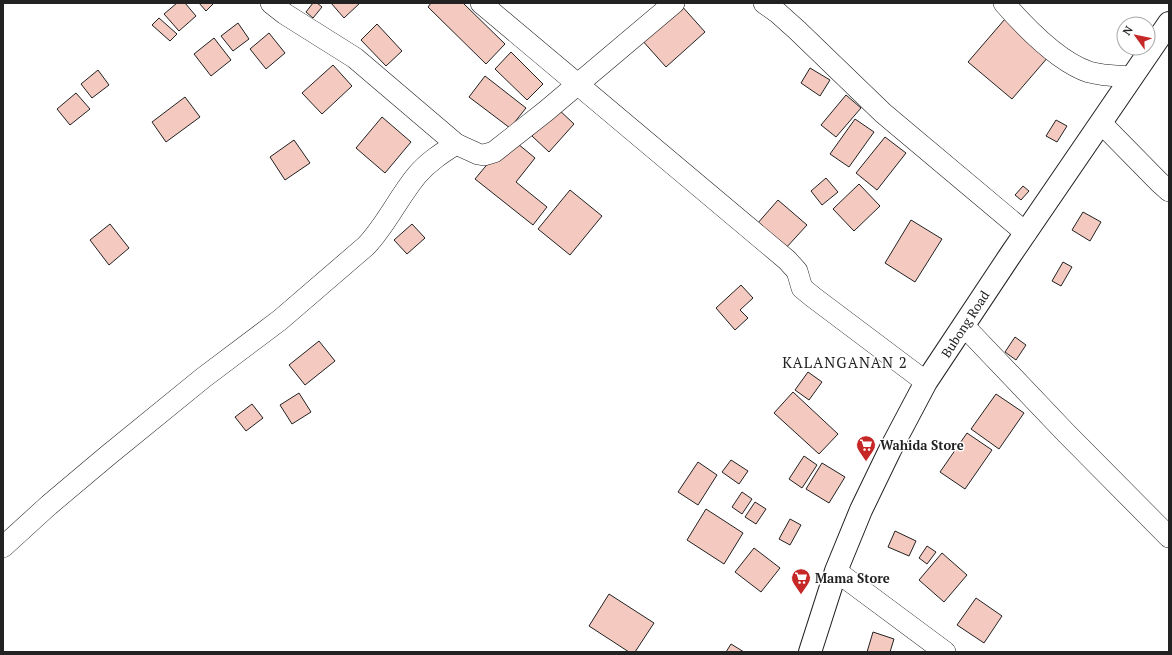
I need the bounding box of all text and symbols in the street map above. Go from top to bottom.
north arrow [1116,16,1156,56]
text: N [1119,23,1136,38]
street label: Bubong Road [937,287,993,361]
district label: KALANGANAN 2 [782,352,908,372]
supermarket icon: Wahida Store [855,434,877,462]
place label: Wahida Store [880,436,964,454]
supermarket icon: Mama Store [790,567,812,595]
place label: Mama Store [815,569,890,587]

